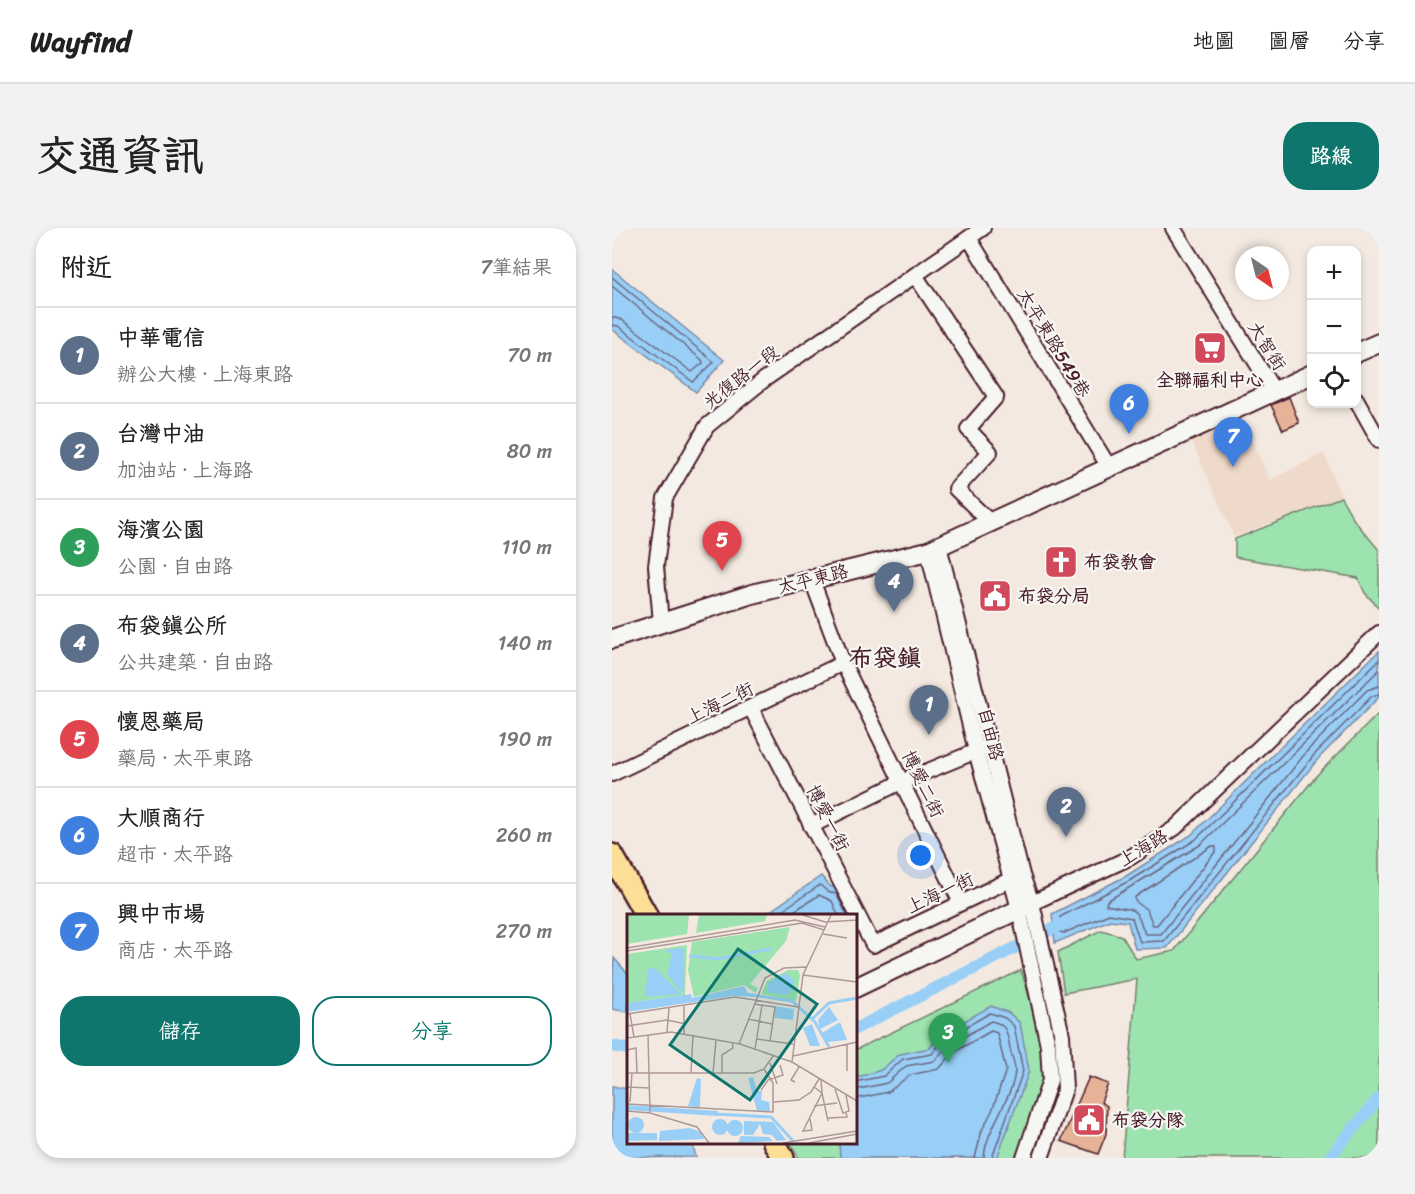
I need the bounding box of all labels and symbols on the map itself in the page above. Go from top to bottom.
north arrow [1235,246,1289,300]
street label: 太平東路549巷 [1009,282,1099,404]
street label: 大智街 [1239,315,1295,377]
supermarket icon: 全聯福利中心 [1192,330,1228,366]
street label: 光復路一段 [696,337,786,417]
place label: 全聯福利中心 [1156,364,1264,396]
pin: 6 [1110,384,1148,434]
pin: 7 [1214,418,1252,467]
pin: 5 [702,522,742,571]
church icon: 布袋教會 [1043,544,1079,580]
place label: 布袋教會 [1084,546,1156,578]
street label: 太平東路 [774,555,852,603]
pin: 4 [874,562,914,612]
public building icon: 布袋分局 [977,578,1013,614]
place label: 布袋分局 [1018,580,1090,612]
district label: 布袋鎮 [849,637,921,679]
street label: 上海二街 [681,673,759,733]
pin: 1 [910,686,948,735]
street label: 自由路 [969,704,1013,764]
street label: 博愛二街 [893,745,953,823]
street label: 博愛一街 [797,779,859,857]
pin: 2 [1046,788,1086,837]
street label: 上海路 [1112,820,1174,876]
your location [906,841,935,870]
street label: 上海一街 [901,863,979,923]
inset map [627,914,856,1143]
pin: 3 [928,1014,968,1063]
public building icon: 布袋分隊 [1071,1102,1107,1138]
place label: 布袋分隊 [1112,1104,1184,1136]

